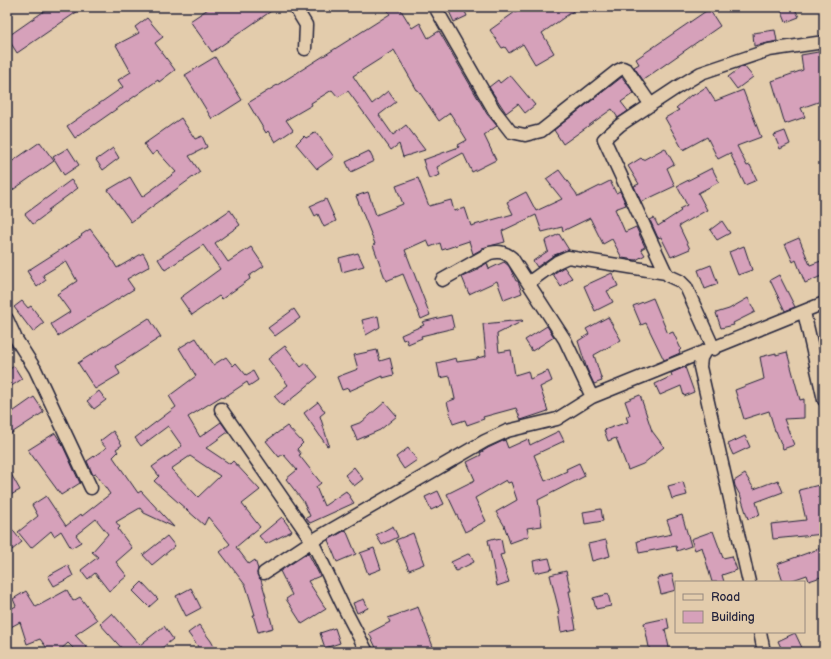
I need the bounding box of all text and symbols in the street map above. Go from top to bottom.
legend [675,581,805,633]
text: Road [711,590,740,605]
text: Building [711,610,755,625]

